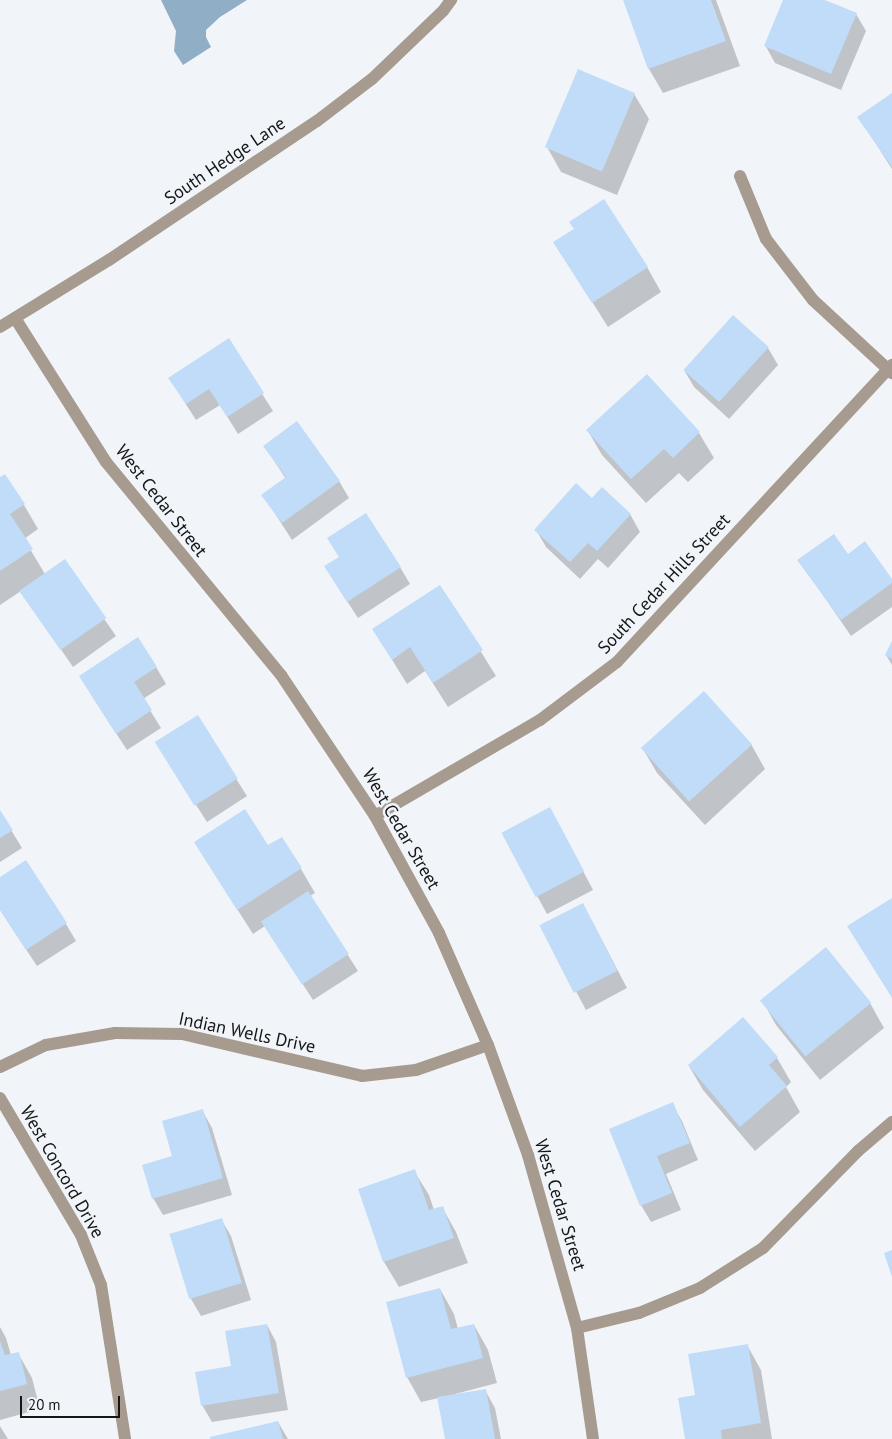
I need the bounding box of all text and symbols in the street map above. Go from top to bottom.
street label: South Hedge Lane [160,113,290,209]
street label: West Cedar Street [111,441,211,561]
street label: South Cedar Hills Street [593,509,735,659]
street label: West Cedar Street [358,765,444,893]
street label: Indian Wells Drive [176,1008,318,1058]
street label: West Concord Drive [15,1102,109,1242]
street label: West Cedar Street [530,1137,590,1273]
scale bar [22,1386,122,1418]
text: 20 m [28,1395,61,1414]

